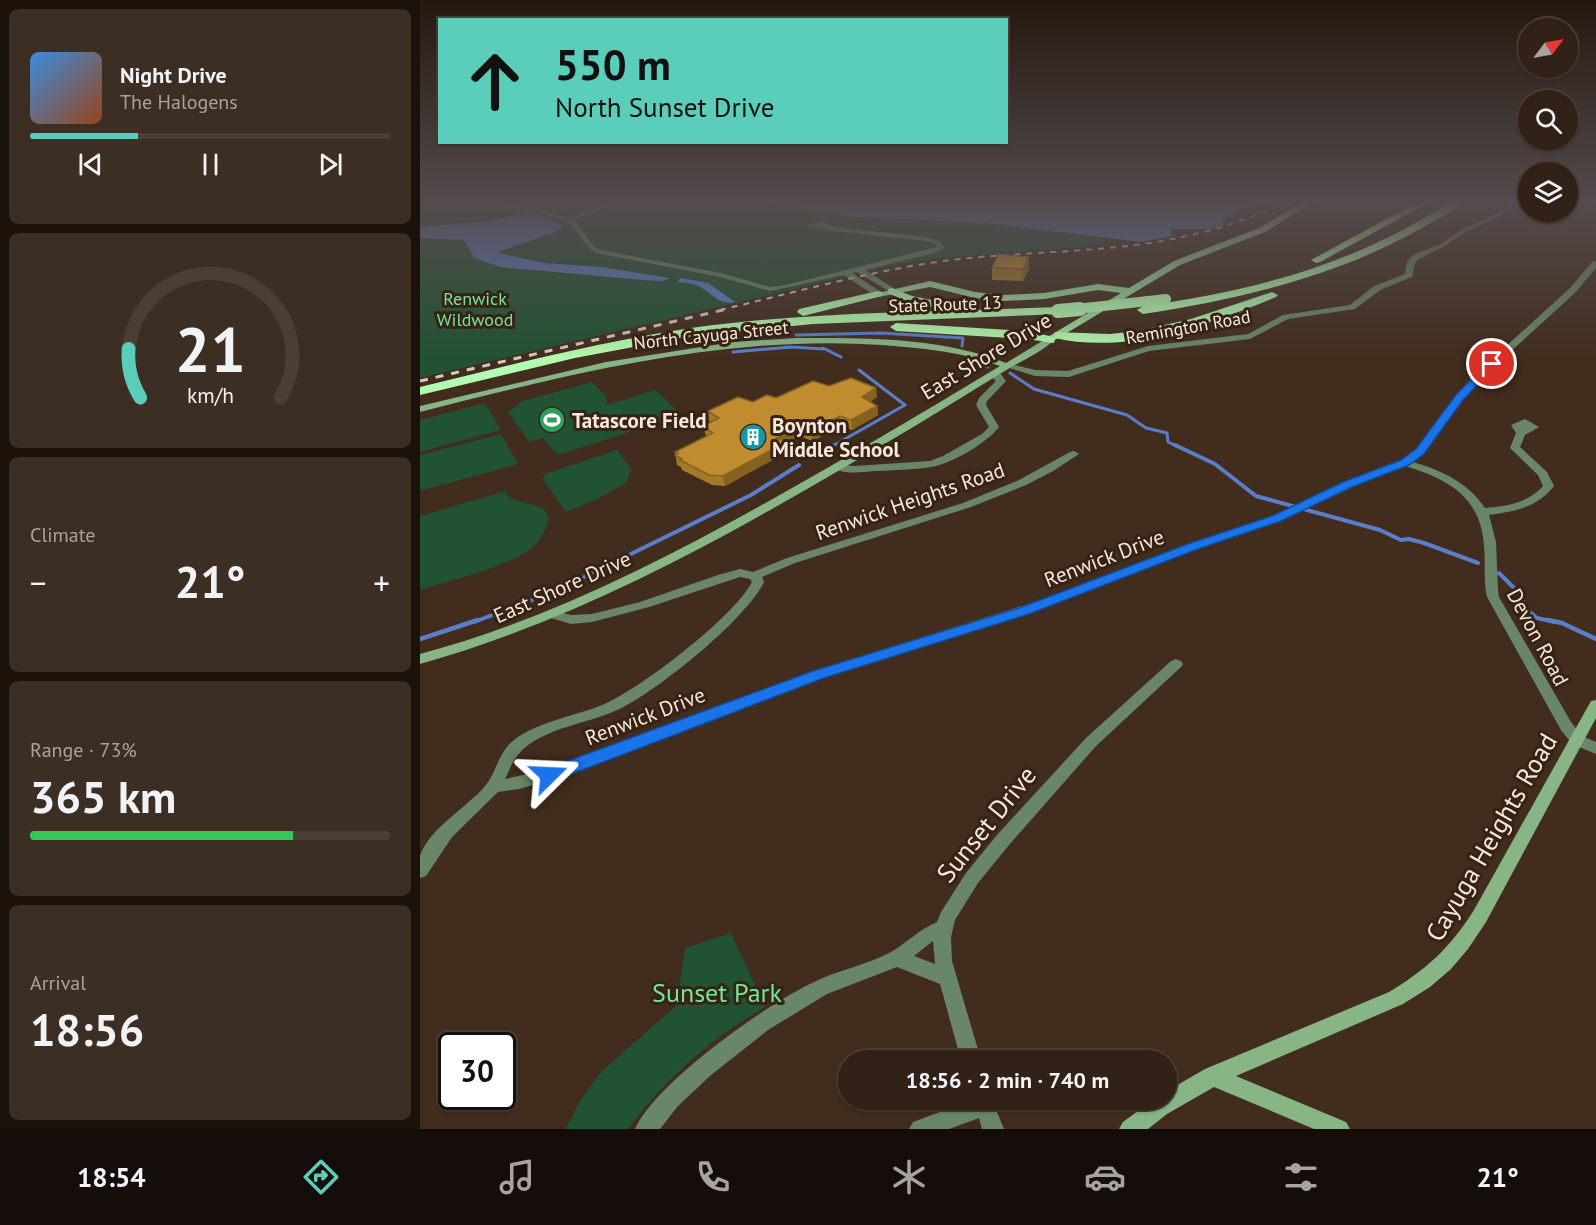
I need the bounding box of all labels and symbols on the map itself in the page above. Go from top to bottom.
north arrow [1518,18,1578,78]
park label: Renwick Wildwood [437,287,513,331]
street label: State Route 13 [888,291,1002,317]
street label: Remington Road [1124,305,1252,349]
street label: East Shore Drive [916,306,1056,406]
street label: North Cayuga Street [632,315,790,355]
pin [1466,338,1517,389]
sports icon: Tatascore Field [537,405,567,435]
place label: Tatascore Field [572,407,707,434]
place label: Boynton Middle School [772,412,900,463]
building icon: Boynton Middle School [738,422,768,452]
street label: Renwick Heights Road [812,456,1008,546]
street label: Renwick Drive [1040,523,1168,593]
street label: East Shore Drive [489,545,635,629]
street label: Devon Road [1501,584,1575,690]
street label: Renwick Drive [581,681,709,751]
street label: Cayuga Heights Road [1418,727,1564,947]
position arrow [517,743,581,807]
street label: Sunset Drive [929,759,1043,889]
park label: Sunset Park [652,976,782,1009]
speed limit sign: 30 [438,1032,516,1110]

